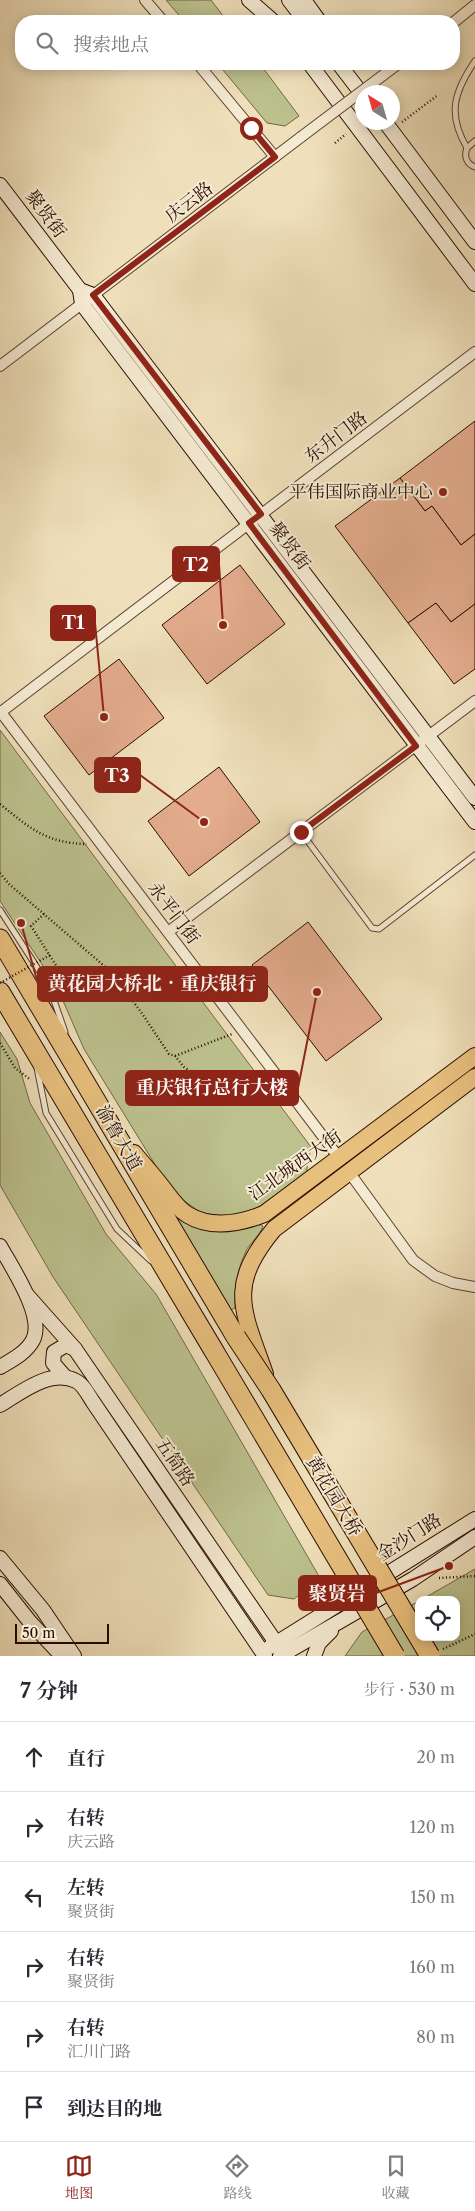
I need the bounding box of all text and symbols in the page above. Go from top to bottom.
search box [15,15,460,70]
icon: search [33,29,61,57]
text: 搜索地点 [73,33,149,56]
north arrow [355,85,400,130]
route start [240,117,263,140]
street label: 庆云路 [161,177,217,227]
street label: 聚贤街 [21,186,71,242]
street label: 东升门路 [301,407,371,467]
place label: 平伟国际商业中心 [289,481,433,503]
marker: 平伟国际商业中心 [437,486,449,498]
street label: 聚贤街 [265,518,315,574]
callout: T2 [173,547,219,581]
text: T2 [183,553,209,576]
callout: T1 [51,606,95,640]
text: T1 [61,611,85,634]
callout: T3 [95,758,140,792]
text: T3 [104,764,130,787]
route end [290,821,313,844]
street label: 永平门街 [144,878,204,948]
callout: 黄花园大桥北‧重庆银行 [38,967,267,1001]
text: 黄花园大桥北‧重庆银行 [47,972,257,995]
callout: 重庆银行总行大楼 [126,1071,298,1105]
text: 重庆银行总行大楼 [136,1076,288,1099]
street label: 渝鲁大道 [91,1101,147,1175]
street label: 江北城西大街 [244,1125,346,1205]
street label: 五简路 [151,1433,199,1491]
street label: 黄花园大桥 [301,1452,367,1540]
street label: 金沙门路 [373,1509,445,1565]
callout: 聚贤岩 [299,1576,376,1610]
text: 聚贤岩 [308,1582,366,1605]
map controls [415,1596,460,1641]
button: locate [415,1596,460,1641]
scale bar [15,1621,109,1644]
text: 50 m [22,1624,55,1642]
text: 7 分钟 [20,1678,78,1703]
text: 步行 · 530 m [363,1679,455,1699]
icon: ahead [20,1743,48,1771]
text: 直行 [67,1747,105,1770]
text: 20 m [416,1747,455,1767]
text: 右转 [67,1806,105,1829]
icon: right [20,1813,48,1841]
text: 120 m [410,1817,455,1837]
text: 庆云路 [67,1831,115,1851]
text: 左转 [67,1876,105,1899]
icon: left [20,1883,48,1911]
text: 150 m [410,1887,455,1907]
text: 聚贤街 [67,1901,115,1921]
text: 右转 [67,1946,105,1969]
icon: right [20,1953,48,1981]
text: 160 m [410,1957,455,1977]
text: 聚贤街 [67,1971,115,1991]
text: 右转 [67,2016,105,2039]
icon: right [20,2023,48,2051]
text: 80 m [416,2027,455,2047]
text: 汇川门路 [67,2041,131,2061]
icon: arrive [20,2093,48,2121]
text: 到达目的地 [67,2097,162,2120]
tab: 地图 [65,2152,93,2202]
tab: 路线 [223,2152,251,2202]
tab: 收藏 [382,2152,410,2202]

